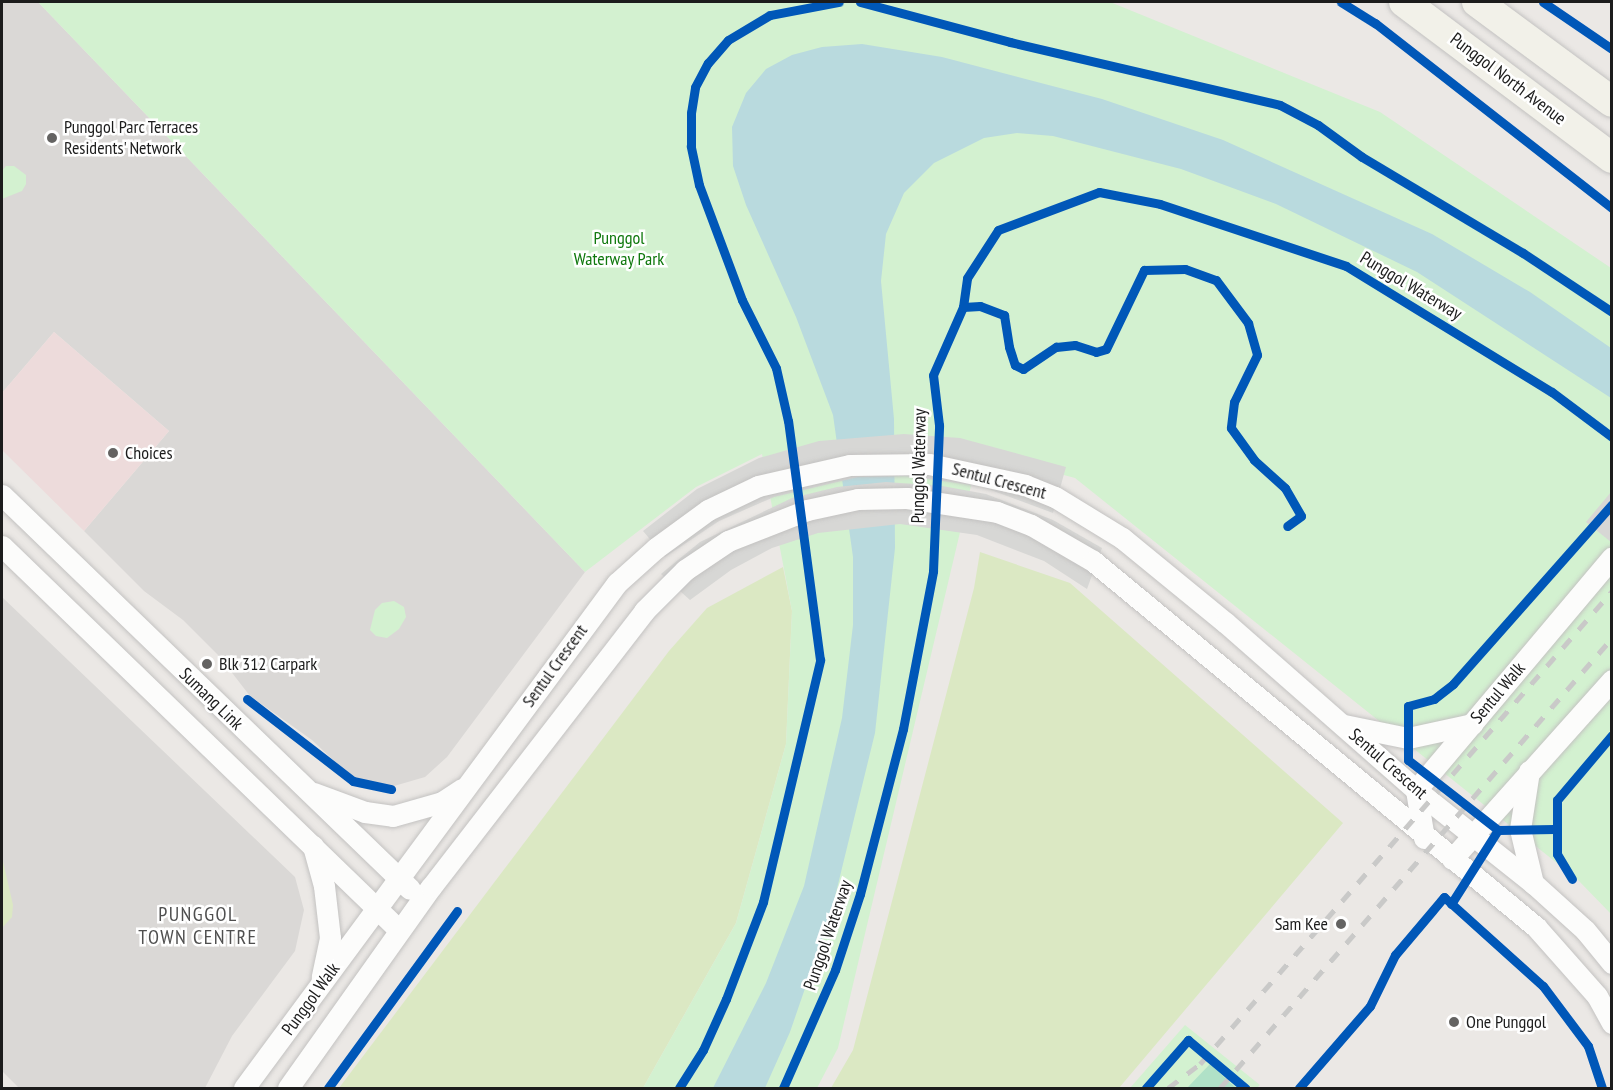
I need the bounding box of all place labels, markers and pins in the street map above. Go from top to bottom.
place label: Punggol Parc Terraces Residents' Network [64,117,199,160]
marker: Punggol Parc Terraces Residents' Network [45,131,59,145]
place label: Choices [125,442,172,464]
marker: Choices [106,446,120,460]
place label: Blk 312 Carpark [219,653,318,675]
marker: Blk 312 Carpark [200,657,214,671]
place label: Sam Kee [1275,913,1328,935]
marker: Sam Kee [1332,915,1350,933]
place label: One Punggol [1466,1011,1546,1033]
marker: One Punggol [1447,1015,1461,1029]

